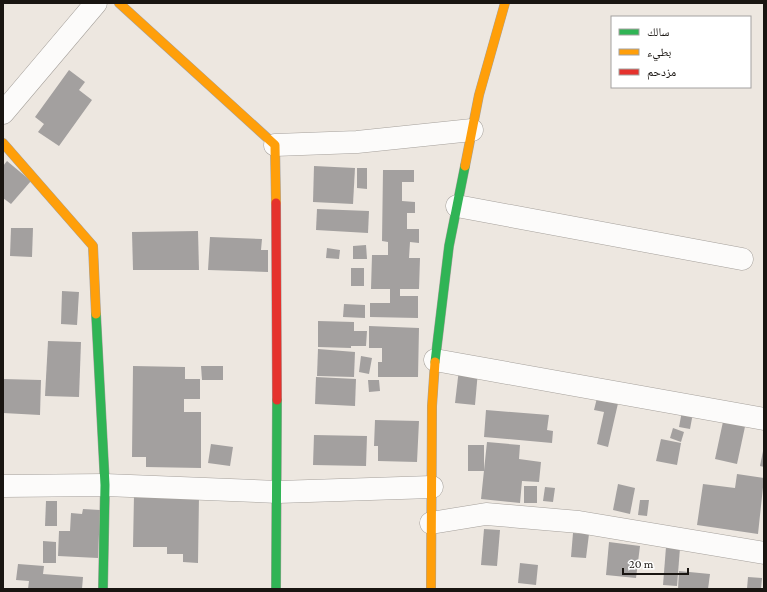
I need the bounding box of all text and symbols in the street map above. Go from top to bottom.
legend [611,16,751,88]
text: سالك [647,25,669,39]
text: بطيء [647,45,671,62]
text: مزدحم [647,65,676,80]
scale bar [623,550,688,576]
text: 20 m [629,557,654,571]

